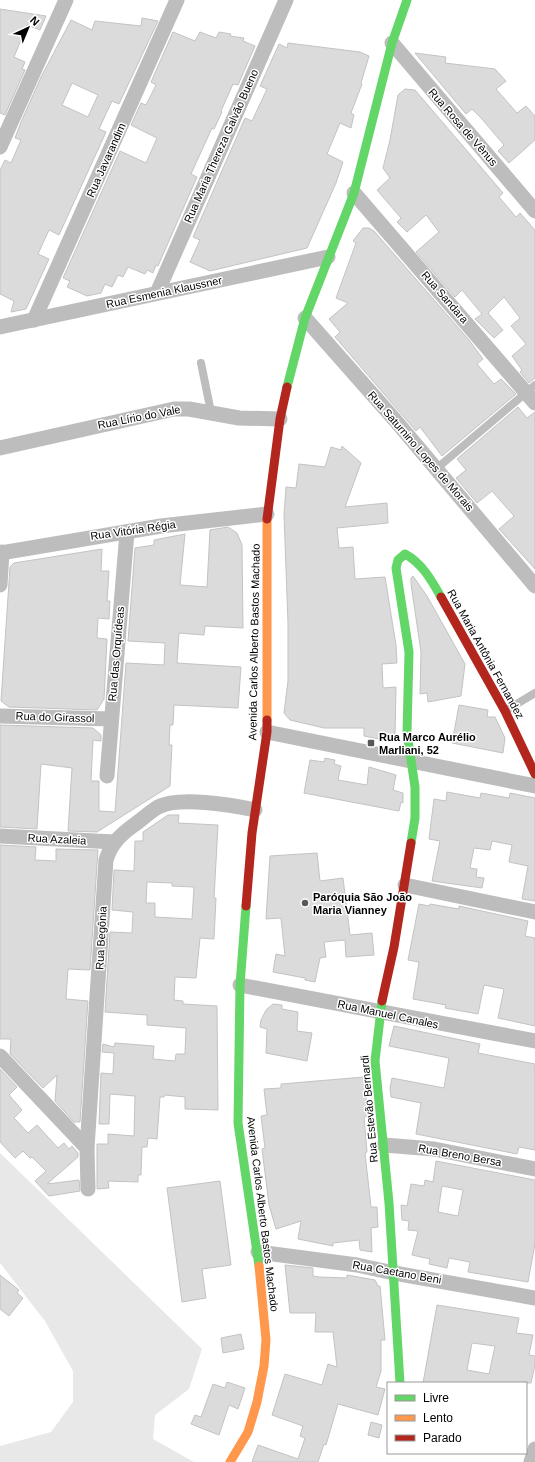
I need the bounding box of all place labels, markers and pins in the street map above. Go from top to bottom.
place label: Rua Marco Aurélio Marliani, 52 [379,731,476,756]
marker: Rua Marco Aurélio Marliani, 52 [366,738,376,748]
place label: Paróquia São João Maria Vianney [313,891,412,916]
marker: Paróquia São João Maria Vianney [300,898,310,908]

